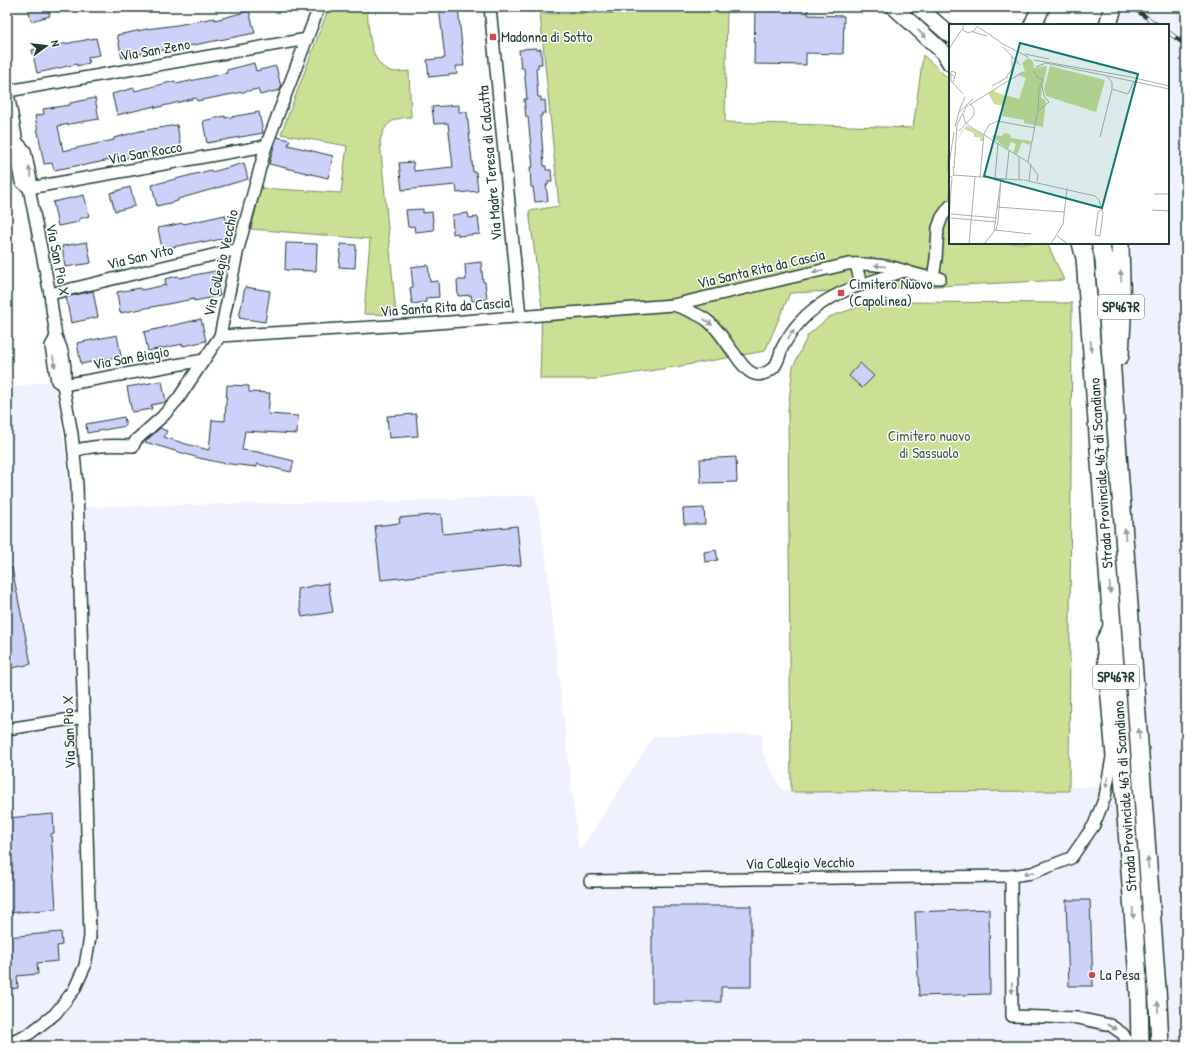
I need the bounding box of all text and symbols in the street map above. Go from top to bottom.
inset map [949,24,1169,244]
north arrow [26,26,66,66]
place label: Madonna di Sotto [501,26,593,47]
one-way arrow [917,29,928,38]
marker: Madonna di Sotto [488,32,498,42]
street label: Via San Zeno [118,33,191,66]
text: N [48,39,63,48]
street label: Via Madre Teresa di Calcutta [472,85,507,241]
street label: Via San Rocco [106,136,183,169]
one-way arrow [26,166,32,179]
street label: Via Collegio Vecchio [198,207,243,318]
street label: Via San Pio X [41,222,76,298]
street label: Via San Vito [105,239,175,274]
street label: Via Santa Rita da Cascia [695,244,827,293]
one-way arrow [874,263,886,269]
one-way arrow [812,269,824,275]
one-way arrow [1117,270,1124,282]
place label: Cimitero Nuovo (Capolinea) [849,273,933,311]
marker: Cimitero Nuovo (Capolinea) [836,288,846,298]
street label: Via Santa Rita da Cascia [379,291,511,322]
road number: SP467R [1098,295,1144,319]
one-way arrow [702,318,713,326]
one-way arrow [787,329,794,340]
street label: Via San Biagio [91,340,171,375]
one-way arrow [1088,340,1095,352]
one-way arrow [51,356,57,368]
street label: Strada Provinciale 467 di Scandiano [1083,377,1118,569]
park label: Cimitero nuovo di Sassuolo [888,425,970,463]
one-way arrow [1121,528,1128,540]
one-way arrow [1106,582,1113,594]
road number: SP467R [1093,665,1139,689]
street label: Via San Pio X [57,695,80,769]
street label: Strada Provinciale 467 di Scandiano [1107,700,1142,892]
one-way arrow [1136,728,1143,740]
one-way arrow [1104,776,1110,789]
street label: Via Collegio Vecchio [745,851,855,874]
one-way arrow [1145,857,1152,869]
one-way arrow [1023,870,1035,876]
one-way arrow [1130,907,1137,919]
place label: La Pesa [1100,964,1140,985]
marker: La Pesa [1087,970,1097,980]
one-way arrow [1009,982,1015,995]
one-way arrow [1155,1001,1162,1013]
one-way arrow [1106,1024,1118,1031]

